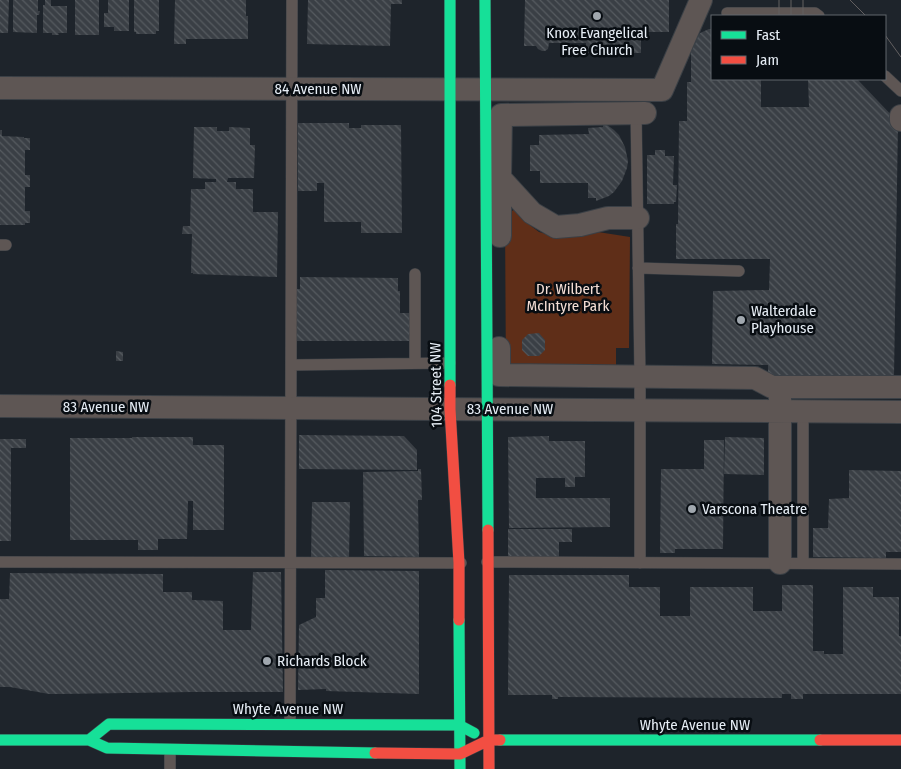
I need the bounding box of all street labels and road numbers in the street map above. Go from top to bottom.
street label: 84 Avenue NW [274,80,362,98]
street label: 104 Street NW [426,342,446,428]
street label: 83 Avenue NW [63,398,149,416]
street label: 83 Avenue NW [467,400,553,418]
street label: Whyte Avenue NW [233,700,343,718]
street label: Whyte Avenue NW [640,716,750,734]

